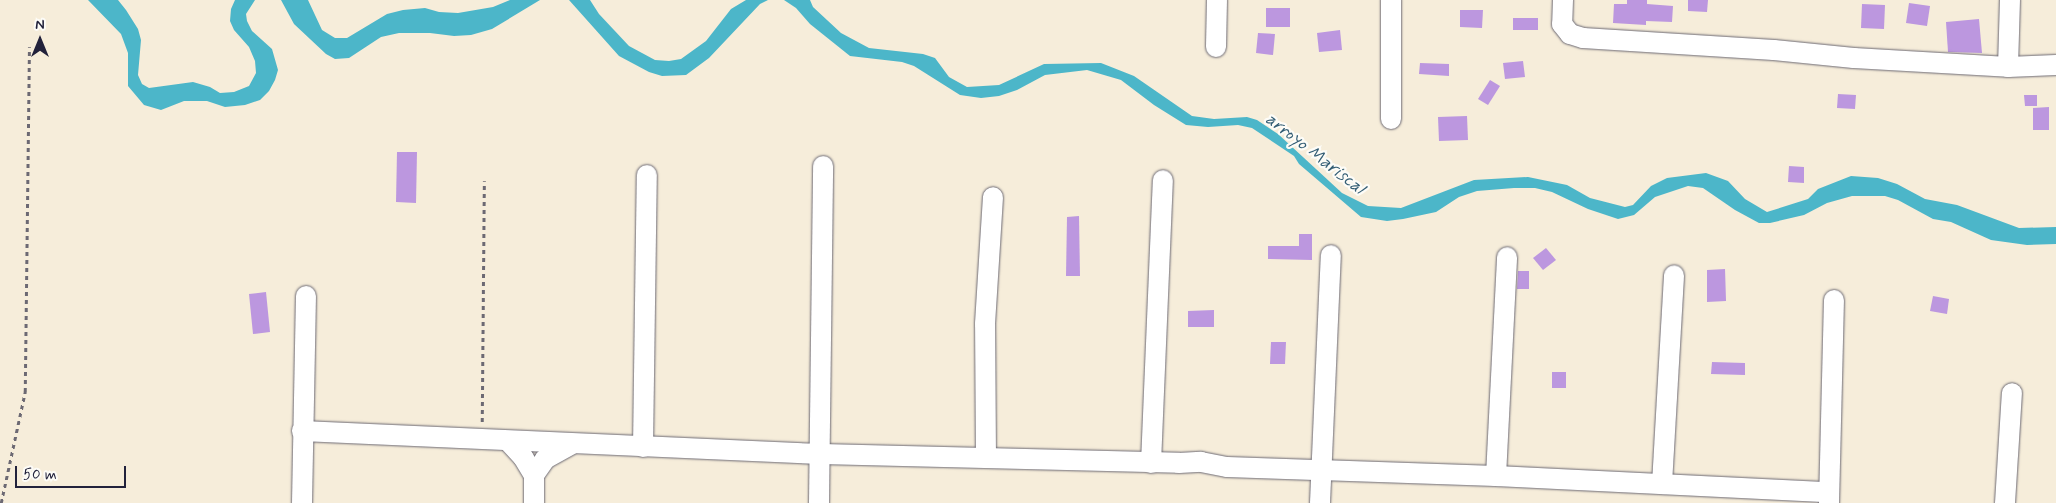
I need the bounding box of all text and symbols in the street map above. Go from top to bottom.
north arrow [15,15,65,65]
text: N [35,16,45,34]
water label: arroyo Mariscal [1262,109,1368,199]
scale bar [18,456,129,488]
text: 50 m [23,465,57,485]

